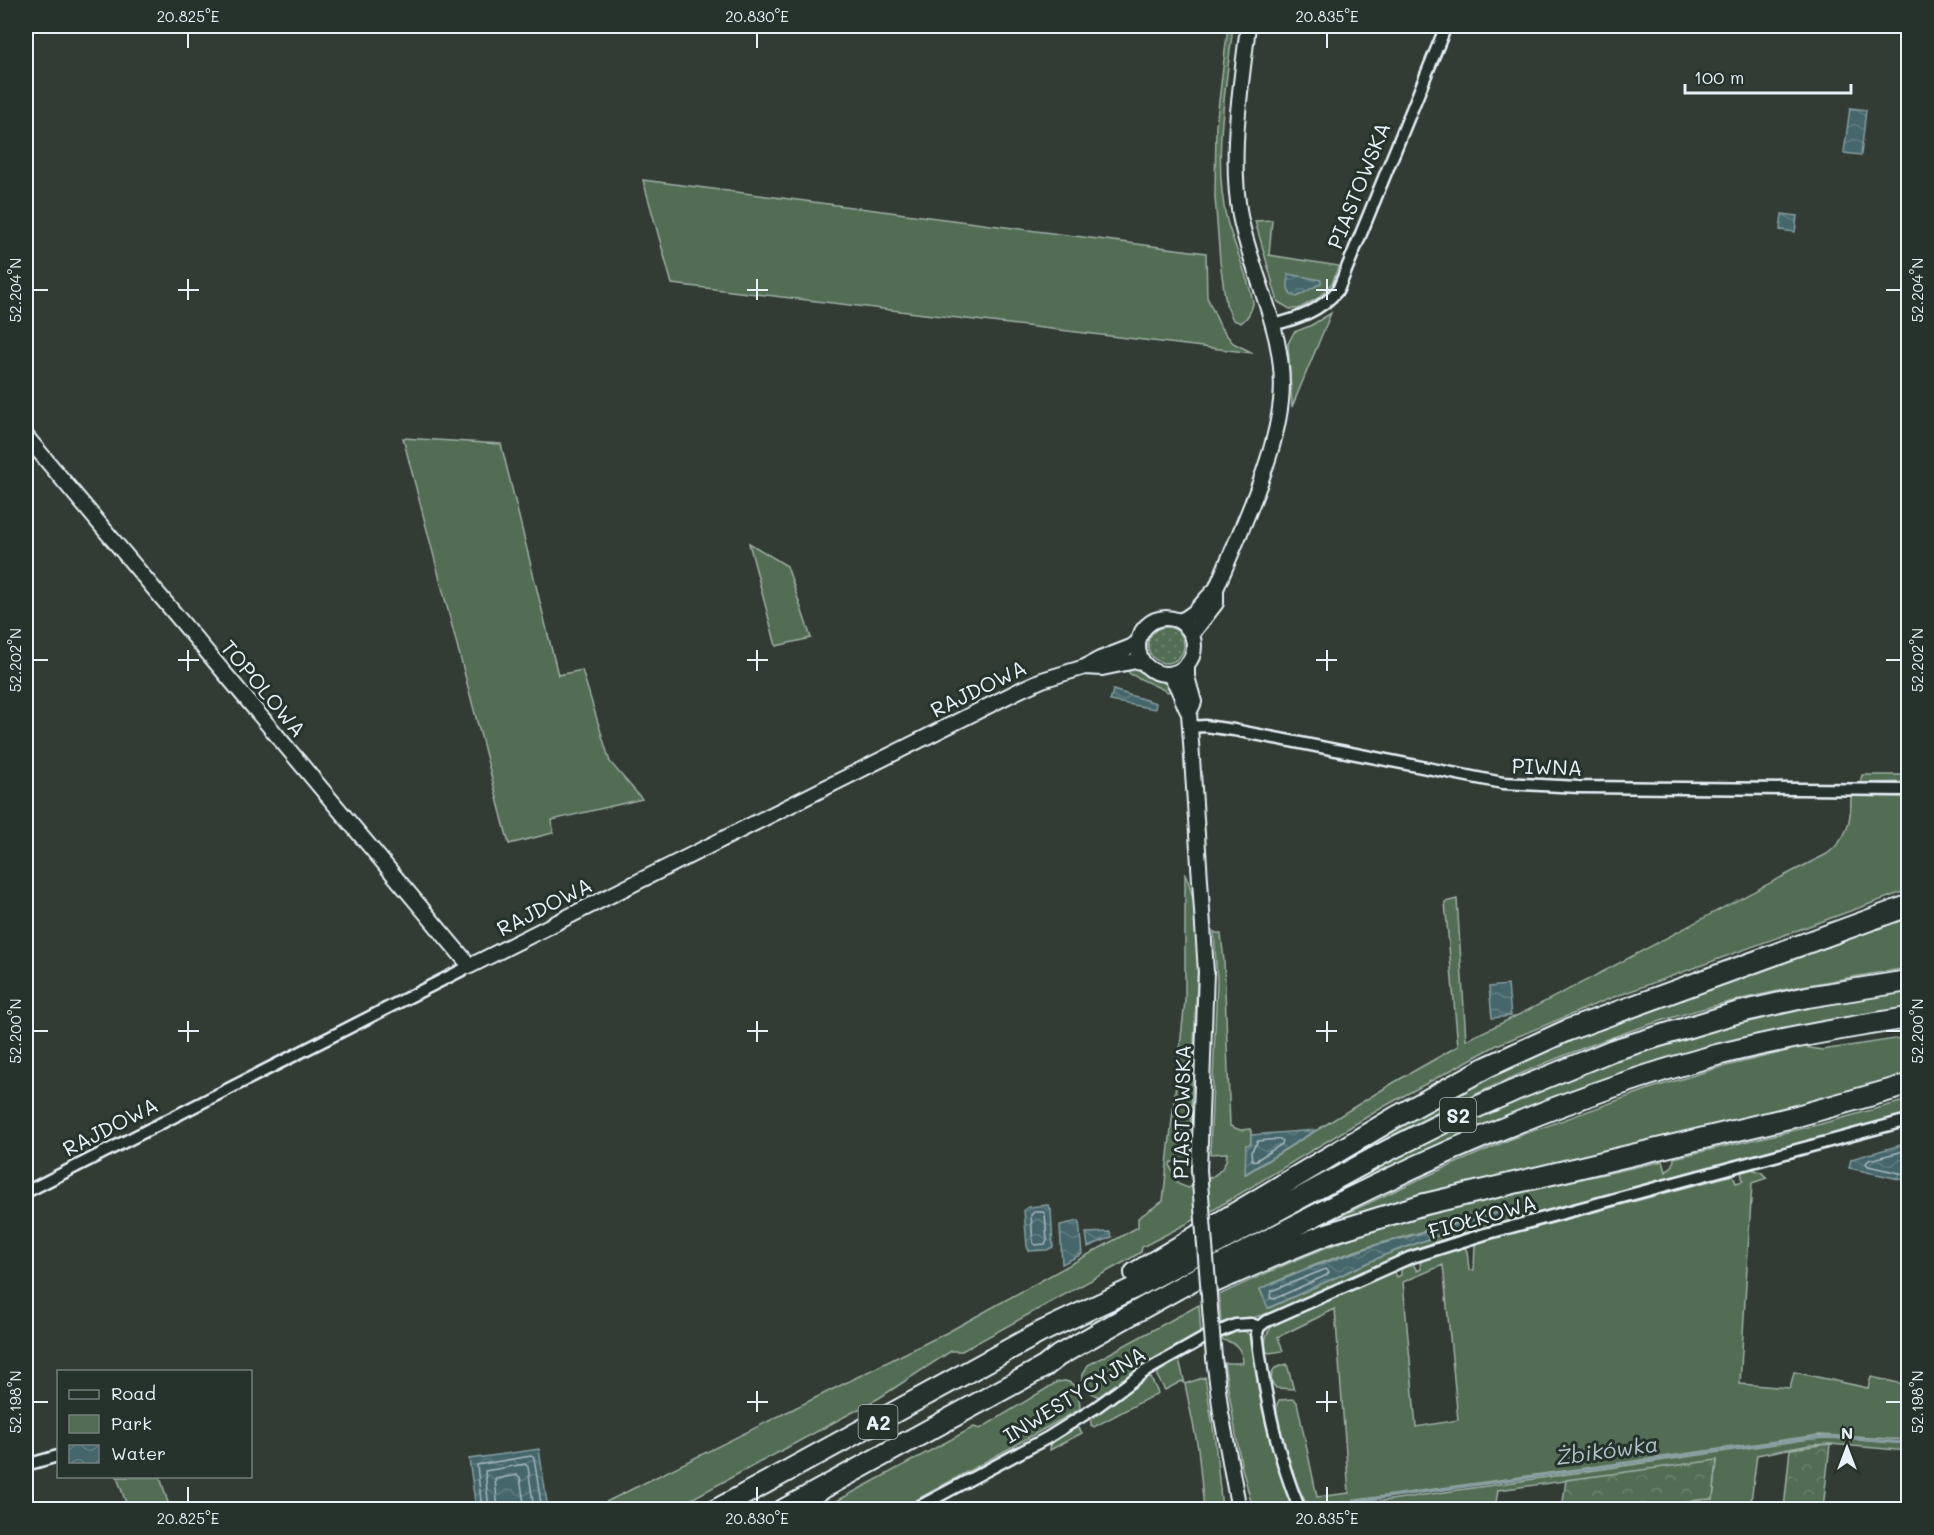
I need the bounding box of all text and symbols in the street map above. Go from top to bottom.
text: 20.825°E [157,6,220,26]
text: 20.830°E [725,6,789,26]
text: 20.835°E [1295,6,1359,26]
scale bar [1685,57,1852,95]
text: 100 m [1694,65,1744,89]
street label: PIASTOWSKA [1320,118,1396,252]
text: 52.204°N [5,258,25,322]
text: 52.204°N [1907,258,1927,322]
text: 52.202°N [5,628,25,692]
text: 52.202°N [1907,628,1927,692]
street label: TOPOLOWA [216,634,312,742]
street label: RAJDOWA [926,653,1030,723]
street label: PIWNA [1511,751,1583,781]
street label: RAJDOWA [492,870,596,942]
text: 52.200°N [5,998,25,1064]
text: 52.200°N [1907,998,1927,1064]
street label: PIASTOWSKA [1166,1045,1196,1179]
street label: RAJDOWA [58,1090,162,1162]
road number: S2 [1440,1098,1476,1132]
street label: FIOŁKOWA [1425,1188,1539,1244]
street label: INWESTYCYJNA [998,1339,1150,1449]
text: 52.198°N [5,1370,25,1434]
legend [57,1370,252,1478]
text: 52.198°N [1907,1370,1927,1434]
text: Road [111,1381,156,1405]
road number: A2 [858,1405,898,1439]
text: Park [111,1411,152,1435]
north arrow [1817,1418,1877,1478]
text: N [1841,1422,1853,1443]
water label: Żbikówka [1554,1428,1660,1472]
text: Water [111,1441,166,1465]
text: 20.825°E [157,1508,220,1528]
text: 20.830°E [725,1508,789,1528]
text: 20.835°E [1295,1508,1359,1528]

